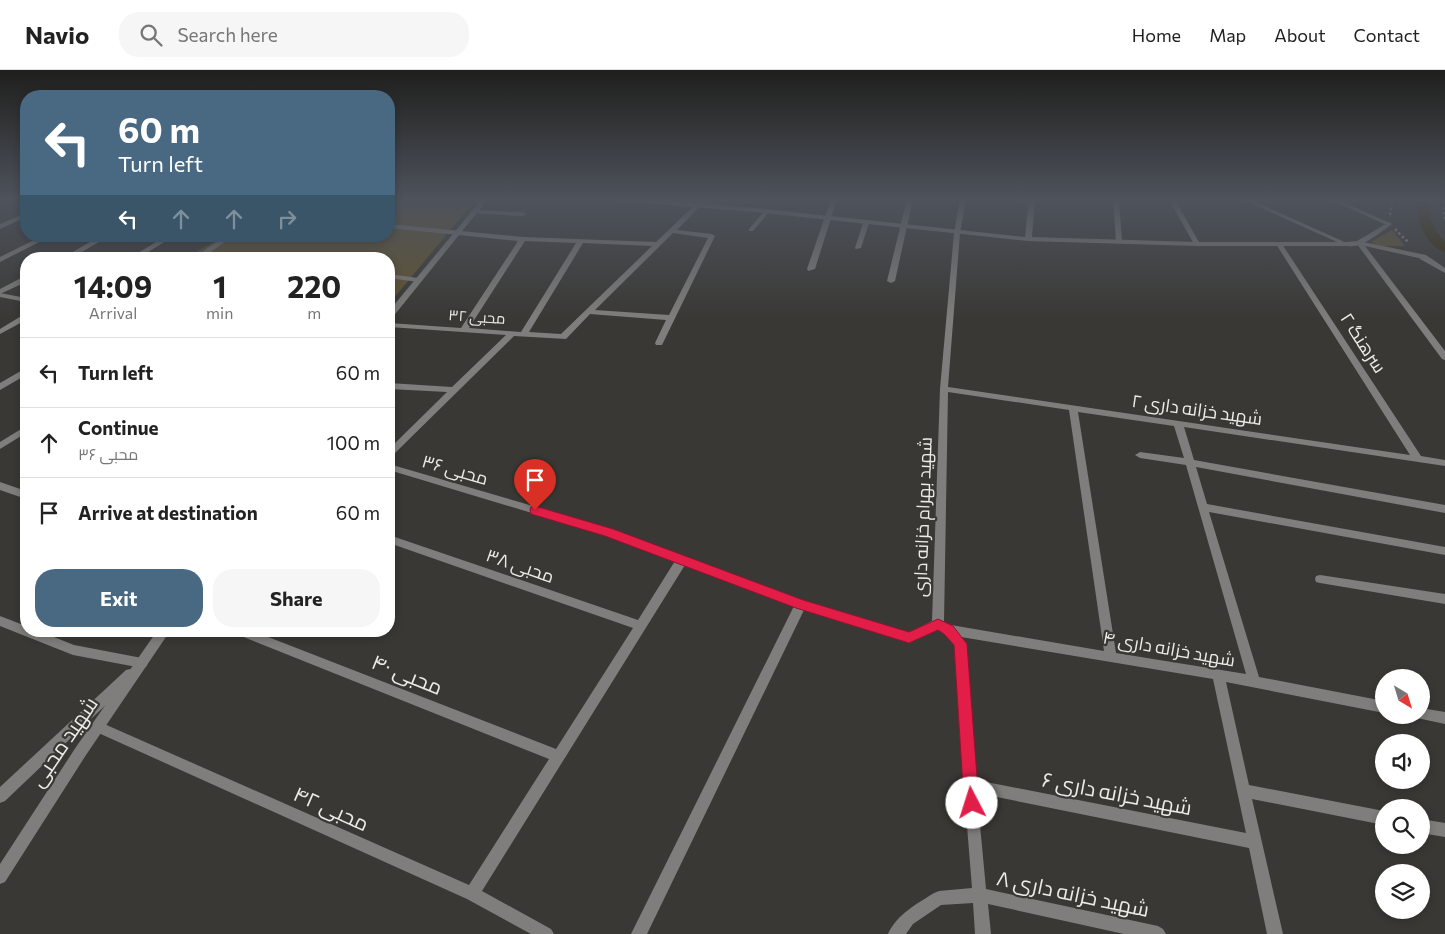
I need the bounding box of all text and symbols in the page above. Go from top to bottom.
search box [119,12,469,57]
text: Navio [25,20,89,49]
icon: search [137,21,165,49]
text: Search here [177,23,278,46]
text: Home [1132,24,1181,46]
text: Map [1209,24,1246,46]
text: About [1274,24,1326,46]
text: Contact [1354,24,1420,46]
text: 60 m [118,107,200,150]
icon: left [35,110,100,175]
text: Turn left [118,150,203,177]
icon: left [114,205,142,233]
icon: ahead [167,205,195,233]
icon: ahead [220,205,248,233]
icon: right [273,205,301,233]
text: 14:09 [74,267,152,304]
text: 1 [213,267,227,304]
text: 220 [287,267,341,304]
text: Arrival [89,303,137,322]
text: min [206,303,233,322]
text: m [307,303,321,322]
street label: محبی ۳۲ [448,305,506,329]
street label: سرهنگ ۲ [1335,308,1391,377]
icon: left [35,359,63,387]
text: Turn left [78,361,153,384]
text: 60 m [336,361,380,384]
street label: شهید خزانه داری ۲ [1130,389,1264,430]
text: Continue [78,416,158,439]
icon: ahead [35,429,63,457]
text: 100 m [327,431,380,454]
street label: شهید بهرام خزانه داری [908,437,938,597]
text: محبی ۳۶ [78,444,138,463]
street label: محبی ۳۶ [419,449,491,490]
pin [514,459,556,510]
icon: arrive [521,466,549,494]
icon: arrive [35,499,63,527]
text: Arrive at destination [78,501,258,524]
text: 60 m [336,501,380,524]
street label: محبی ۳۸ [483,543,557,588]
button: Exit [35,569,203,627]
button: Share [213,569,380,627]
street label: شهید خزانه داری ۴ [1101,626,1237,671]
street label: محبی ۴۰ [368,648,447,701]
north arrow [1375,669,1430,724]
map controls [1375,669,1430,919]
street label: شهید محبی [23,691,104,792]
button: sound [1375,734,1430,789]
street label: شهید خزانه داری ۶ [1040,766,1194,821]
position arrow [945,776,997,828]
street label: محبی ۴۲ [289,780,373,837]
button: search [1375,799,1430,854]
street label: شهید خزانه داری ۸ [994,864,1152,923]
button: layers [1375,864,1430,919]

